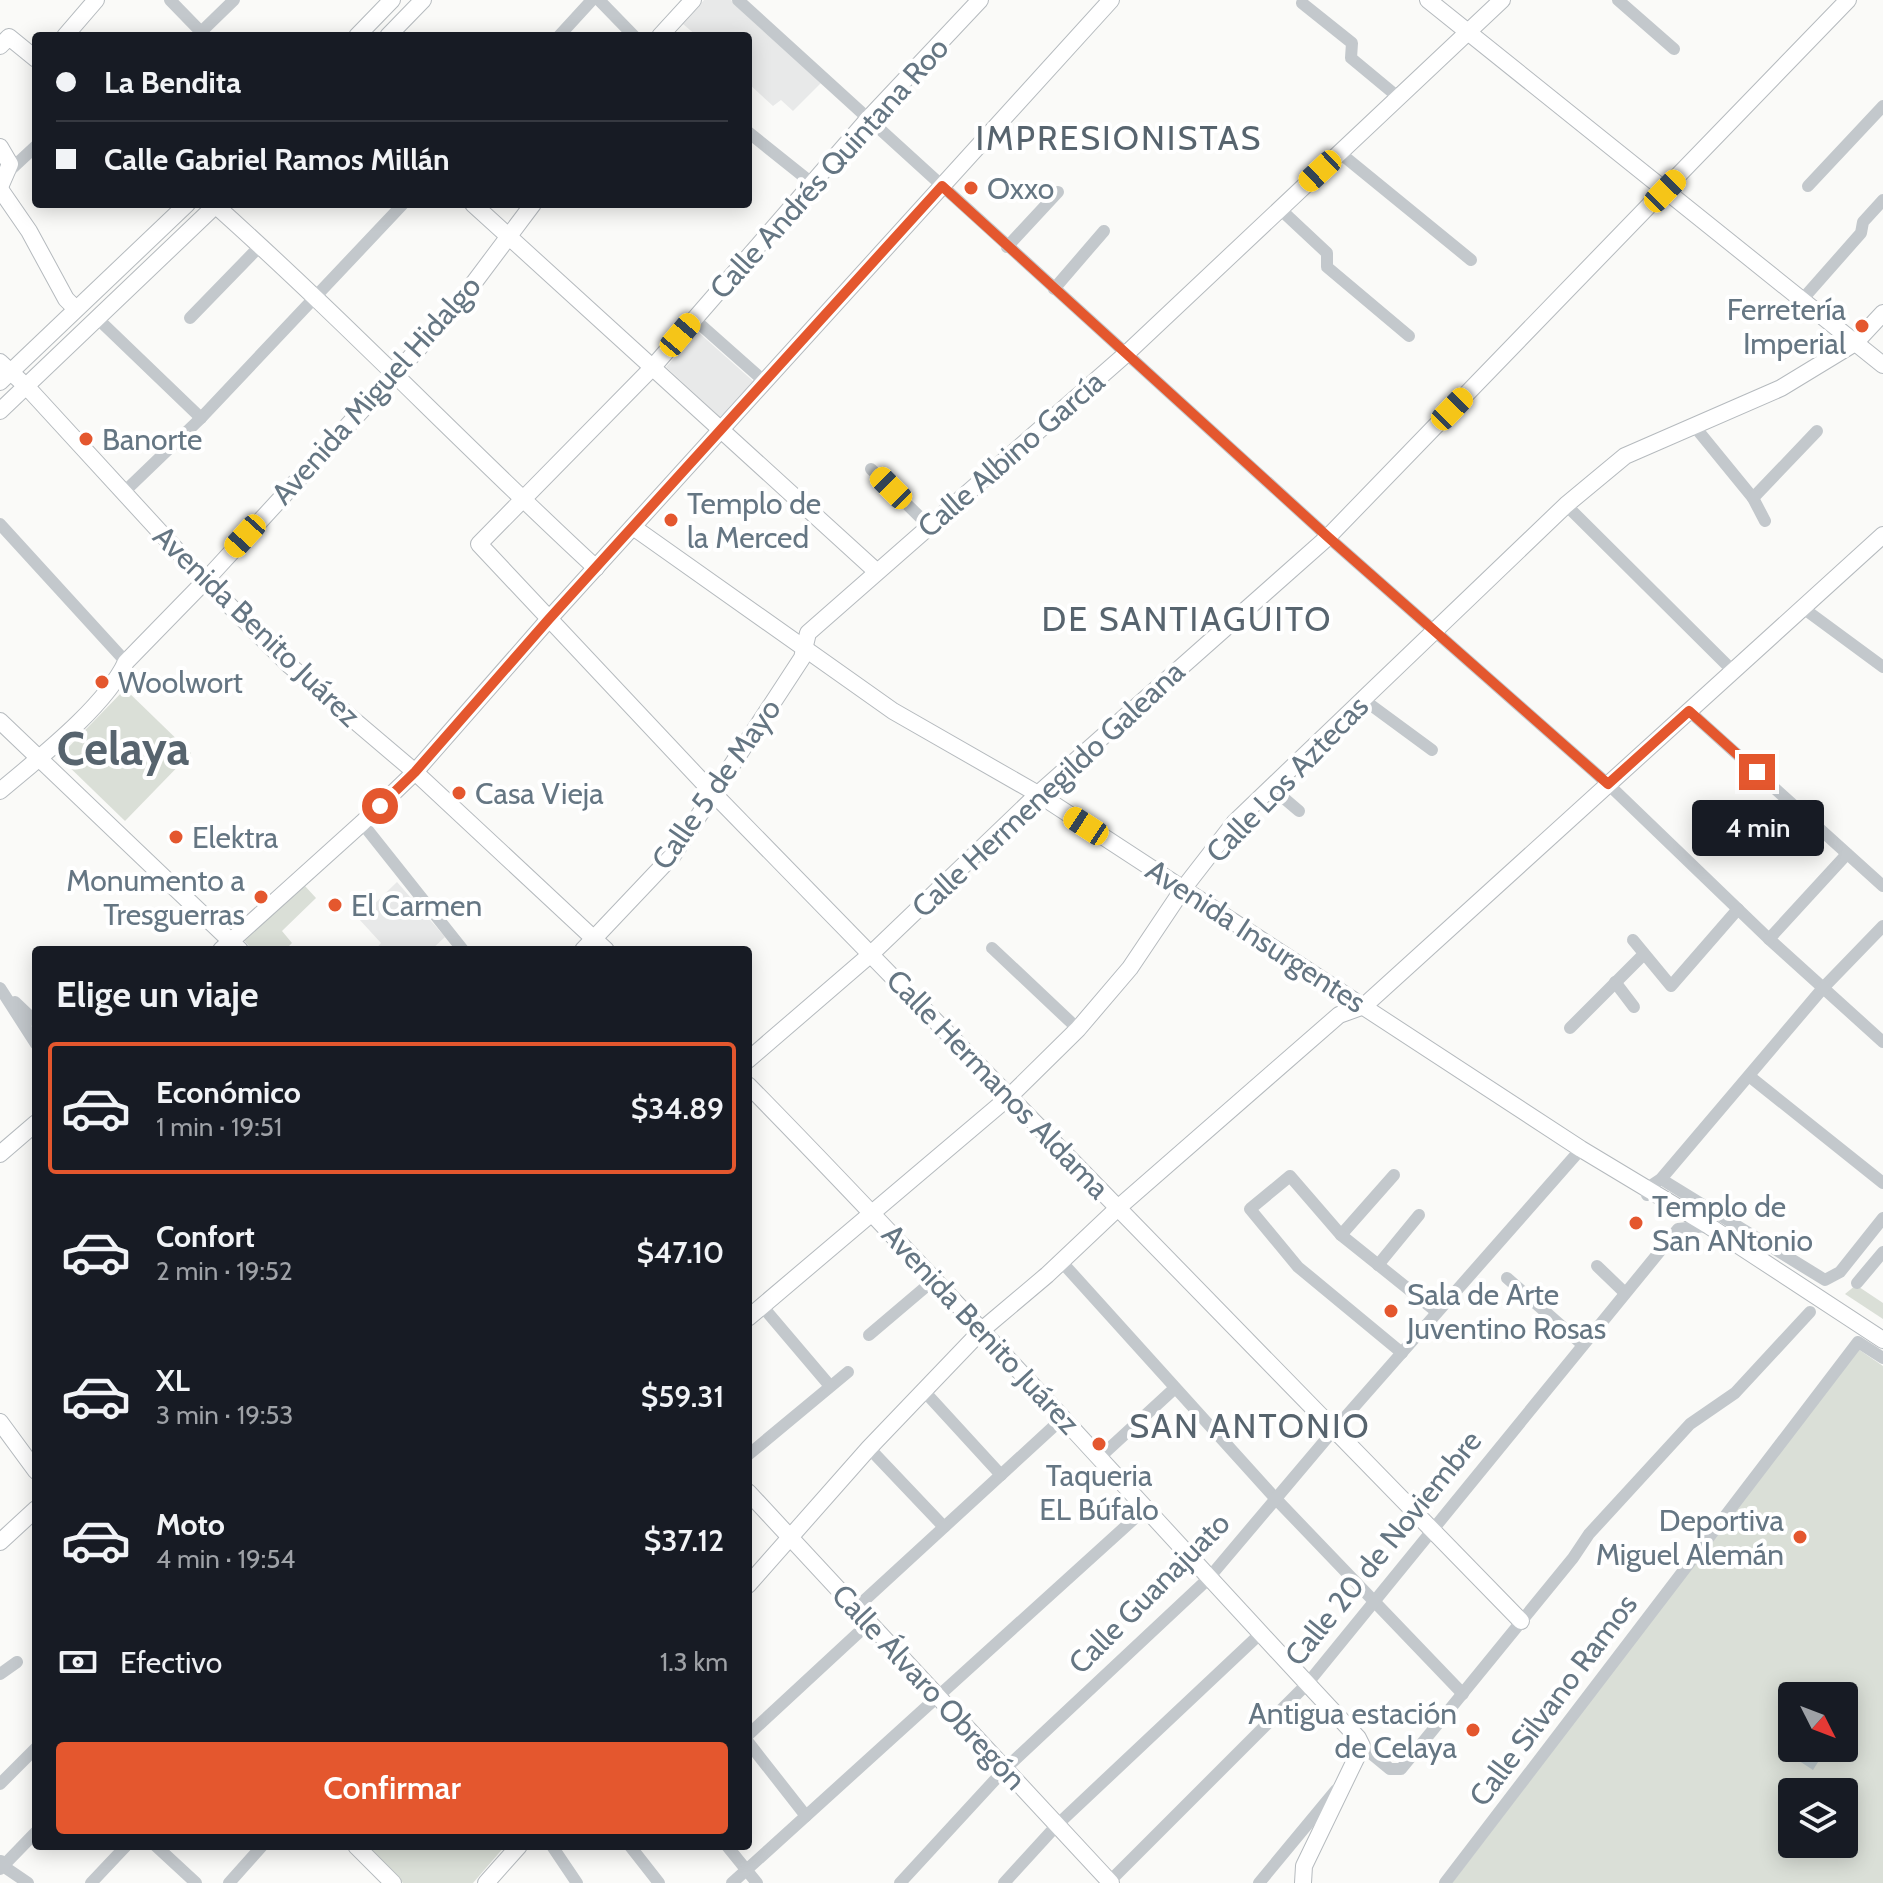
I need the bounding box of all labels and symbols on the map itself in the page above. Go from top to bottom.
street label: Calle Andrés Quintana Roo [702,30,956,306]
district label: IMPRESIONISTAS [976,117,1262,159]
car [1294,146,1346,196]
car [1640,165,1690,217]
place label: Oxxo [987,170,1054,207]
marker: Oxxo [962,179,980,197]
street label: Avenida Miguel Hidalgo [263,268,489,512]
place label: Ferretería Imperial [1727,291,1847,362]
car [655,309,705,361]
marker: Ferretería Imperial [1853,317,1871,335]
street label: Calle Albino García [910,362,1112,545]
car [1427,383,1477,435]
place label: Banorte [102,421,202,458]
marker: Banorte [77,430,95,448]
car [866,463,916,513]
place label: Templo de la Merced [687,485,821,556]
car [220,510,270,562]
marker: Templo de la Merced [662,511,680,529]
street label: Avenida Benito Juárez [146,518,368,734]
district label: DE SANTIAGUITO [1042,598,1332,640]
street label: Calle Hermenegildo Galeana [904,652,1193,925]
place label: Woolwort [118,664,243,701]
marker: Woolwort [93,673,111,691]
street label: Calle Los Aztecas [1198,688,1376,870]
street label: Calle 5 de Mayo [643,691,789,877]
district label: Celaya [57,721,189,777]
route end [1739,754,1775,790]
place label: Casa Vieja [475,775,604,812]
marker: Casa Vieja [450,784,468,802]
route start [362,788,398,824]
callout: 4 min [1691,800,1823,856]
car [1059,803,1113,849]
place label: Elektra [192,819,279,856]
marker: Elektra [167,828,185,846]
street label: Avenida Insurgentes [1139,851,1373,1021]
place label: Monumento a Tresguerras [66,862,246,933]
place label: El Carmen [351,887,482,924]
marker: Monumento a Tresguerras [252,888,270,906]
marker: El Carmen [326,896,344,914]
street label: Calle Hermanos Aldama [879,962,1118,1207]
place label: Templo de San ANtonio [1652,1188,1813,1259]
marker: Templo de San ANtonio [1627,1214,1645,1232]
street label: Avenida Benito Juárez [874,1216,1088,1442]
place label: Sala de Arte Juventino Rosas [1406,1276,1606,1347]
marker: Sala de Arte Juventino Rosas [1382,1302,1400,1320]
district label: SAN ANTONIO [1129,1405,1371,1447]
street label: Calle 20 de Noviembre [1277,1423,1489,1673]
marker: Taqueria EL Búfalo [1090,1435,1108,1453]
place label: Taqueria EL Búfalo [1039,1457,1159,1528]
place label: Deportiva Miguel Alemán [1596,1502,1785,1573]
street label: Calle Guanajuato [1061,1505,1237,1681]
marker: Deportiva Miguel Alemán [1791,1528,1809,1546]
street label: Calle Álvaro Obregón [824,1576,1034,1798]
street label: Calle Silvano Ramos [1461,1587,1645,1813]
north arrow [1778,1682,1858,1762]
place label: Antigua estación de Celaya [1248,1695,1458,1766]
marker: Antigua estación de Celaya [1464,1721,1482,1739]

